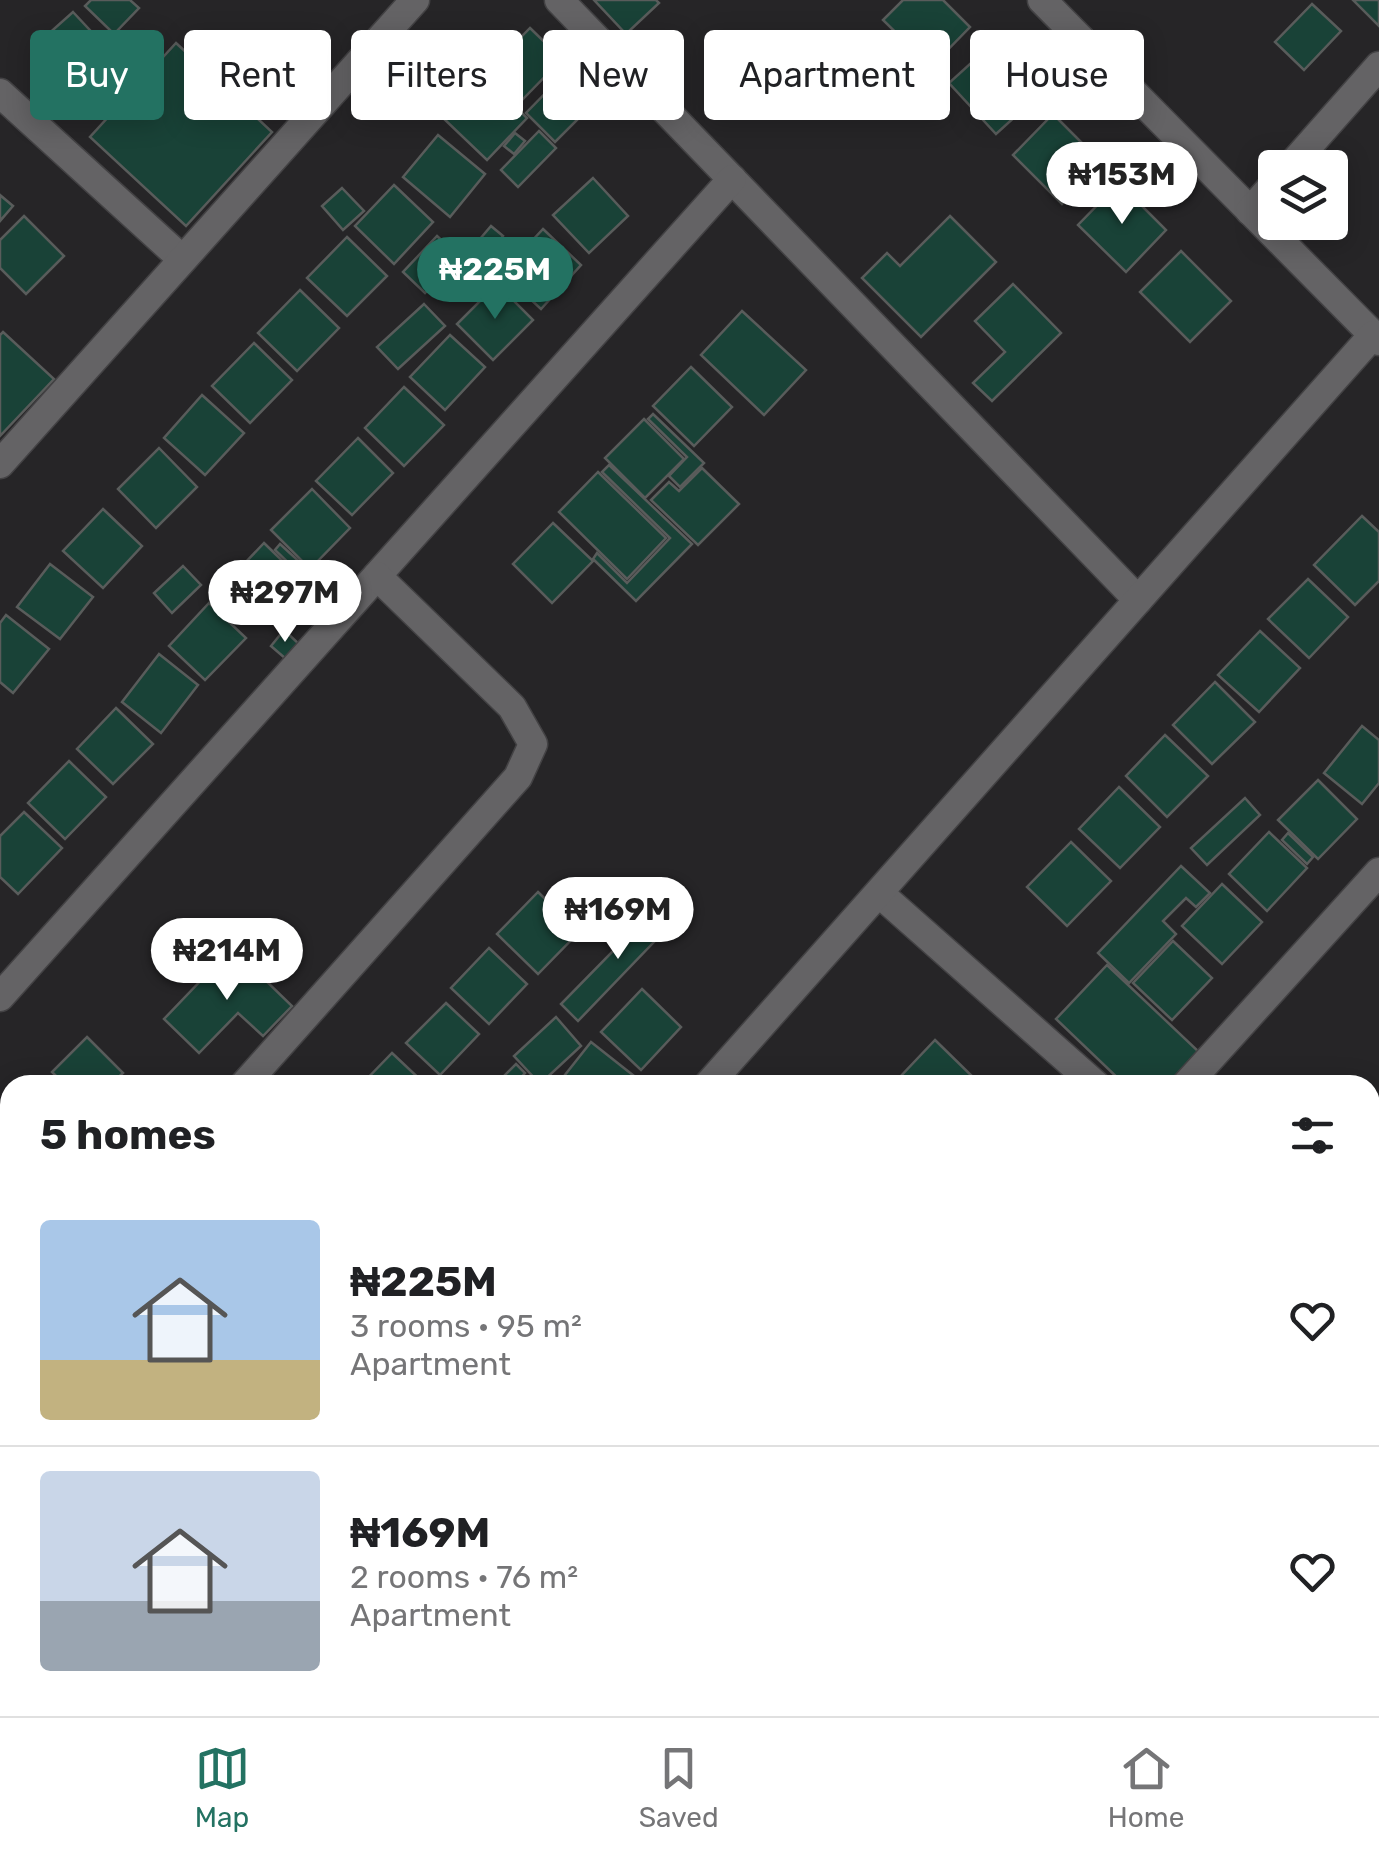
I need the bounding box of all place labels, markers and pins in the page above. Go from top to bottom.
pin: ₦153M [1052,142,1192,227]
pin: ₦225M [425,237,565,322]
pin: ₦297M [215,560,355,645]
pin: ₦169M [548,877,688,962]
pin: ₦214M [157,918,297,1003]

